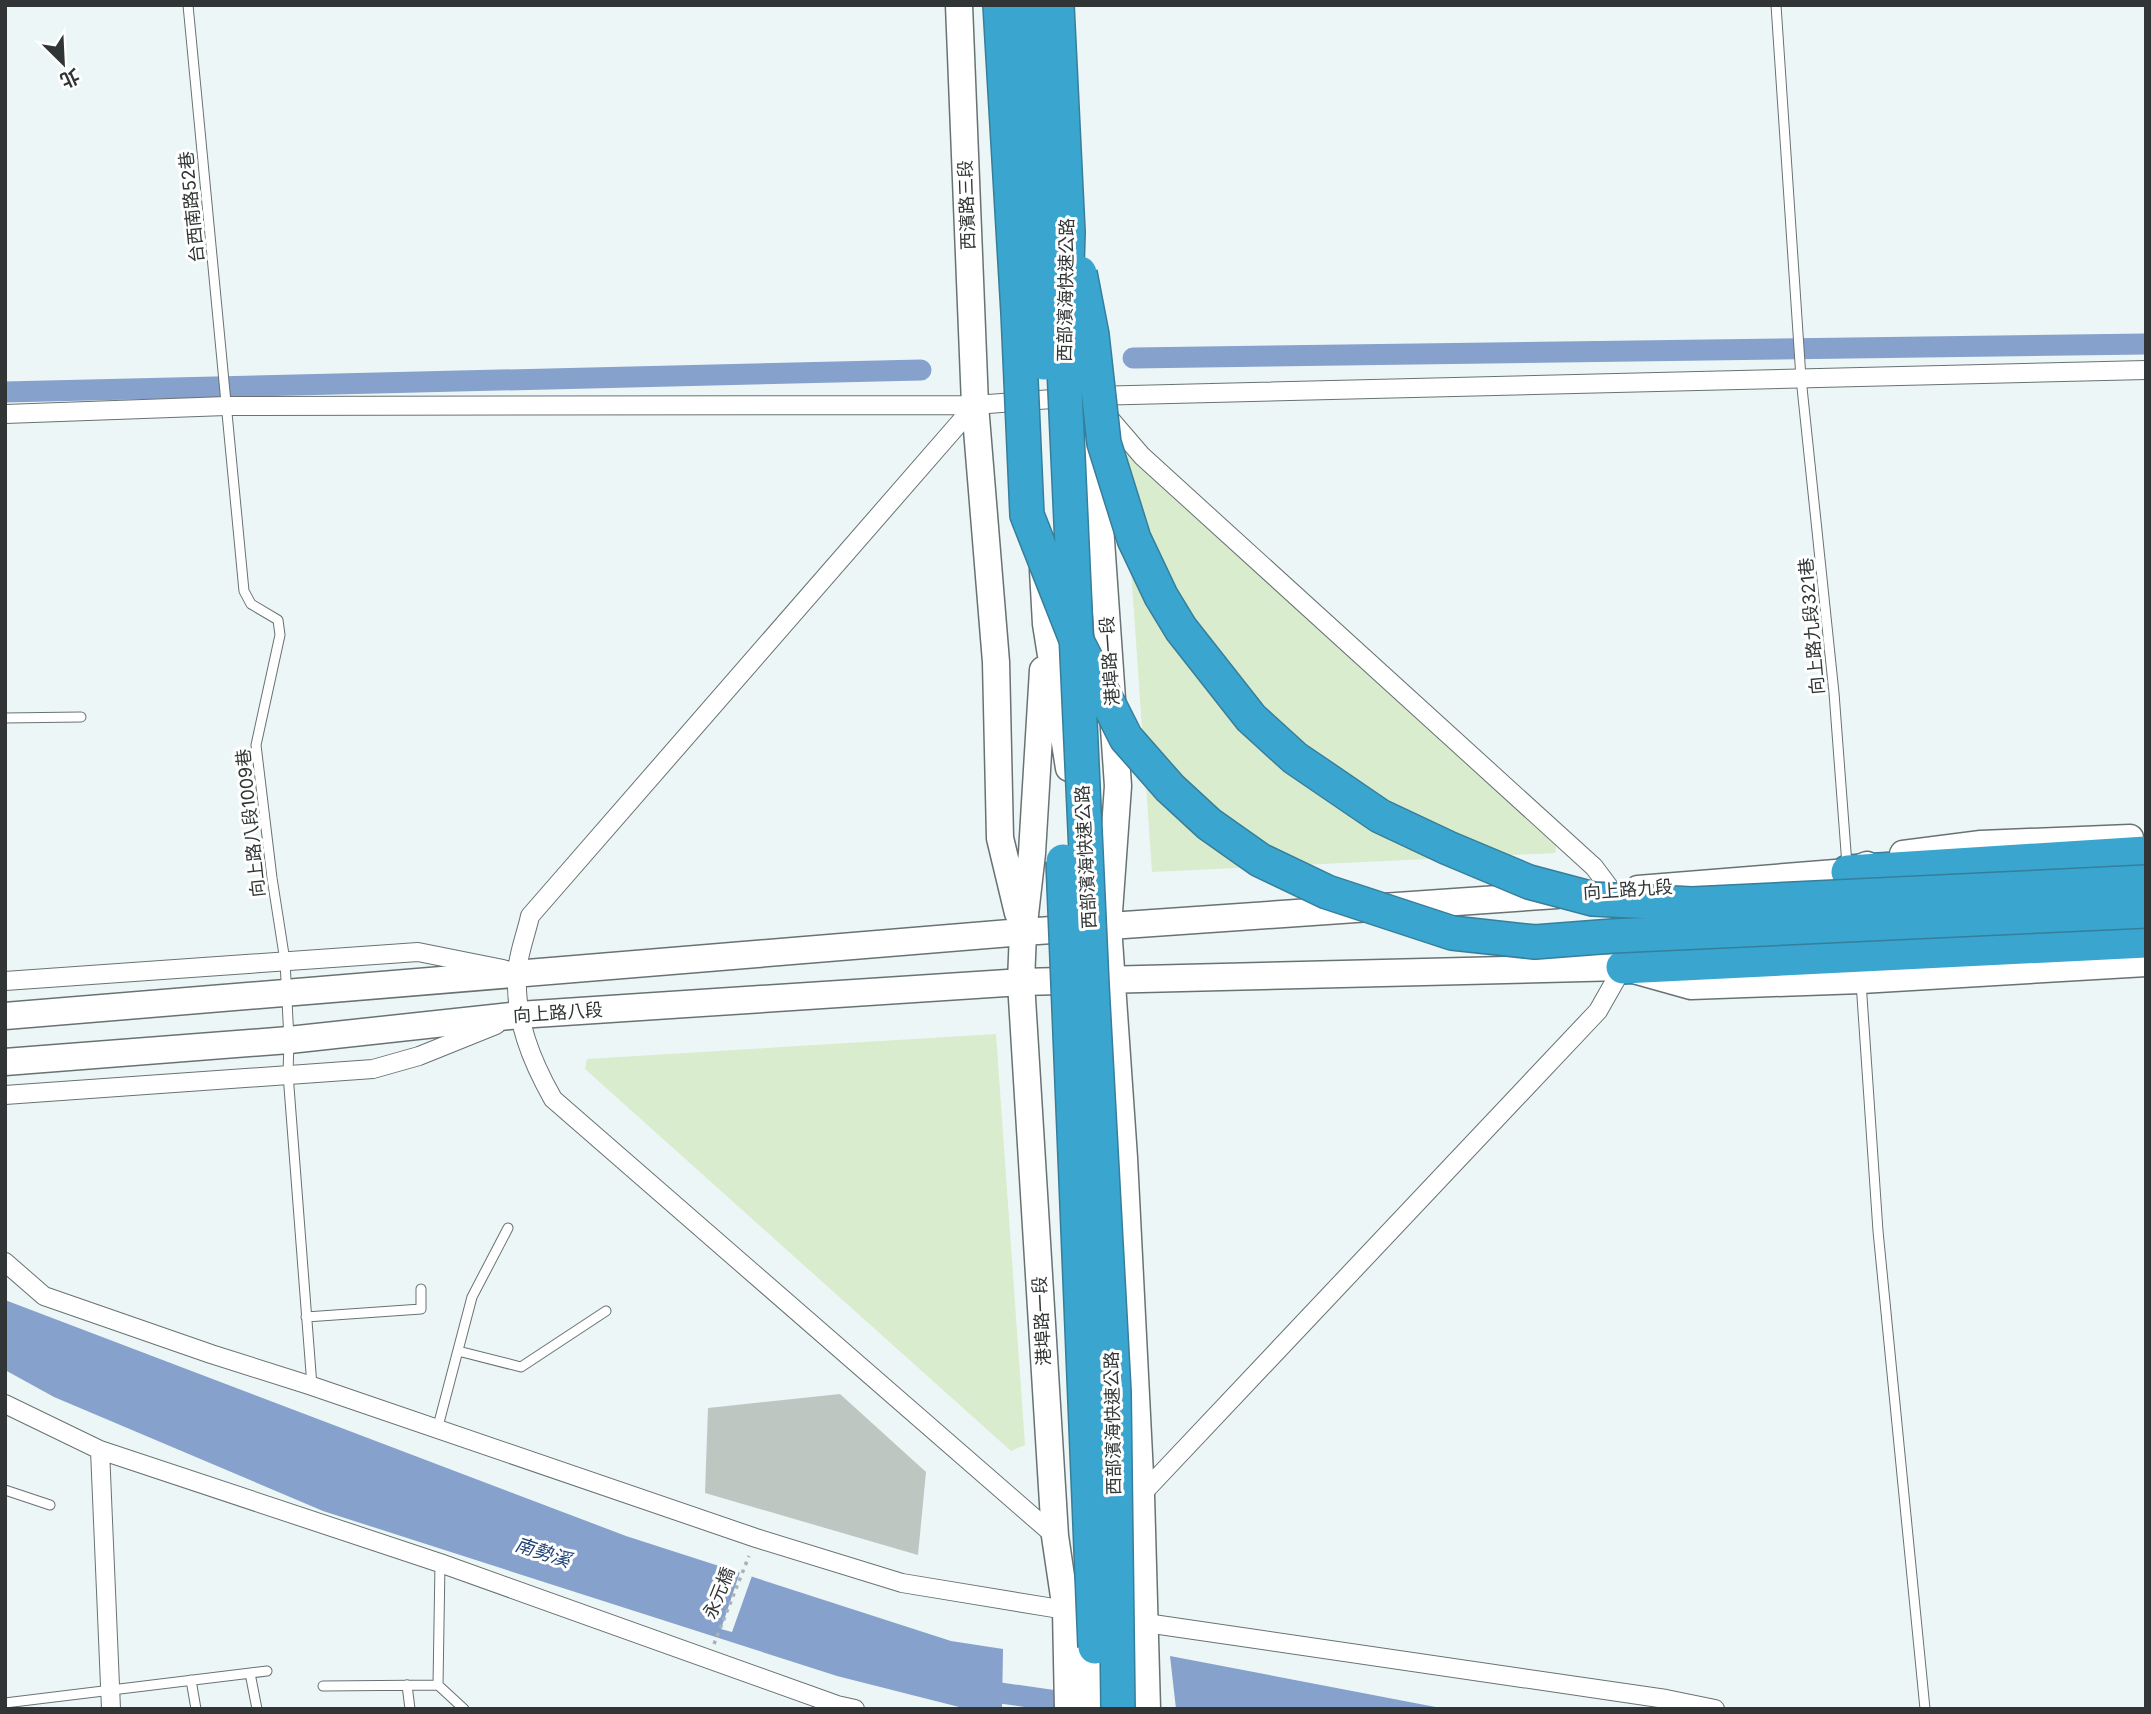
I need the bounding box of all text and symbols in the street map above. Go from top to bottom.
north arrow [28,28,98,98]
text: 北 [56,64,83,92]
street label: 台西南路52巷 [175,150,208,264]
street label: 西濱路三段 [954,160,979,250]
street label: 西部濱海快速公路 [1054,218,1077,362]
street label: 向上路九段321巷 [1795,557,1828,695]
street label: 港埠路一段 [1096,615,1123,707]
street label: 向上路八段1009巷 [232,748,269,898]
street label: 西部濱海快速公路 [1071,785,1100,929]
street label: 向上路九段 [1582,876,1674,903]
street label: 向上路八段 [512,999,604,1026]
street label: 港埠路一段 [1029,1276,1054,1367]
street label: 西部濱海快速公路 [1101,1351,1124,1495]
water label: 南勢溪 [512,1533,576,1573]
street label: 永元橋 [699,1564,738,1622]

